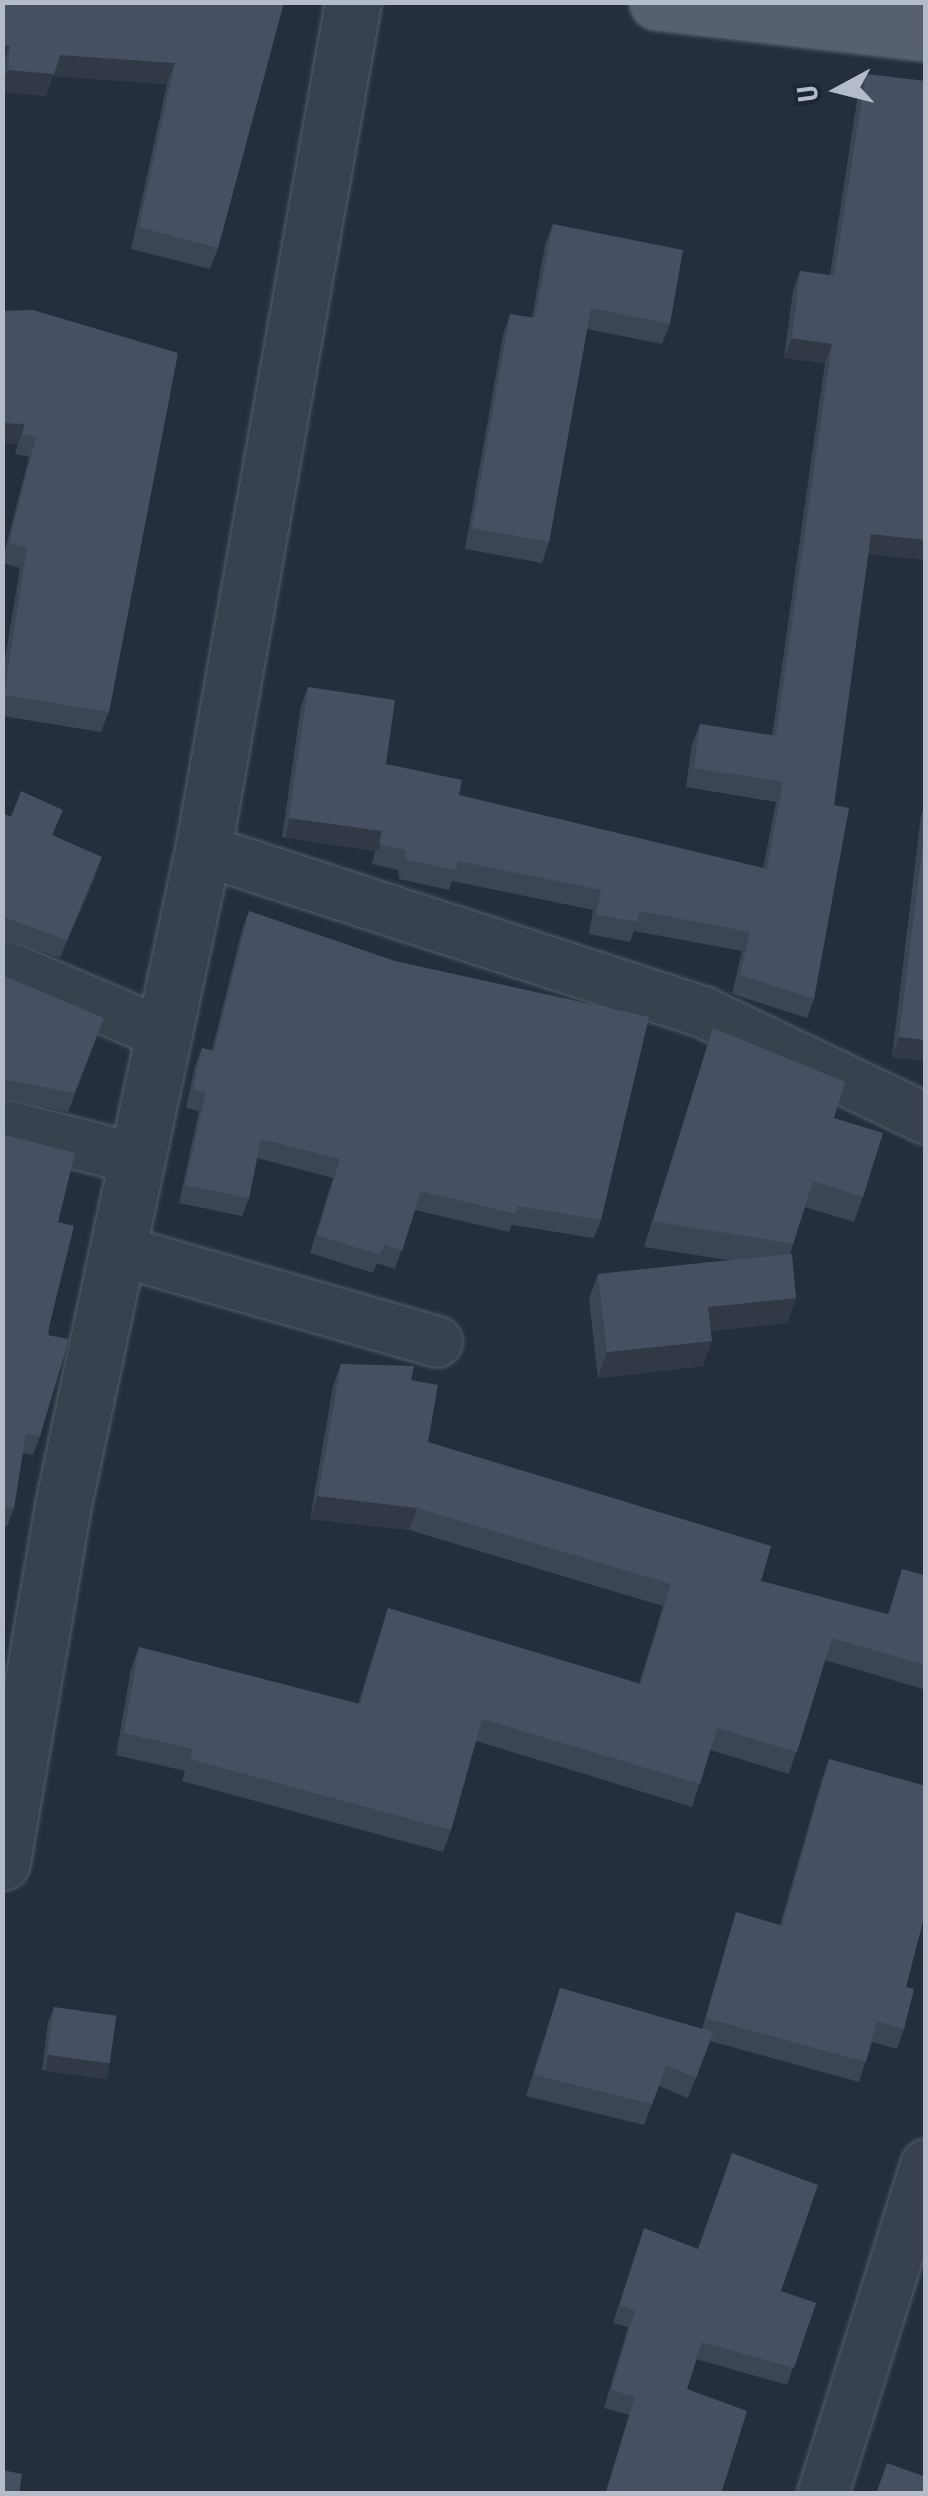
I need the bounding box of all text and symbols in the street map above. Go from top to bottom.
north arrow [788,40,888,140]
text: U [790,84,825,104]

